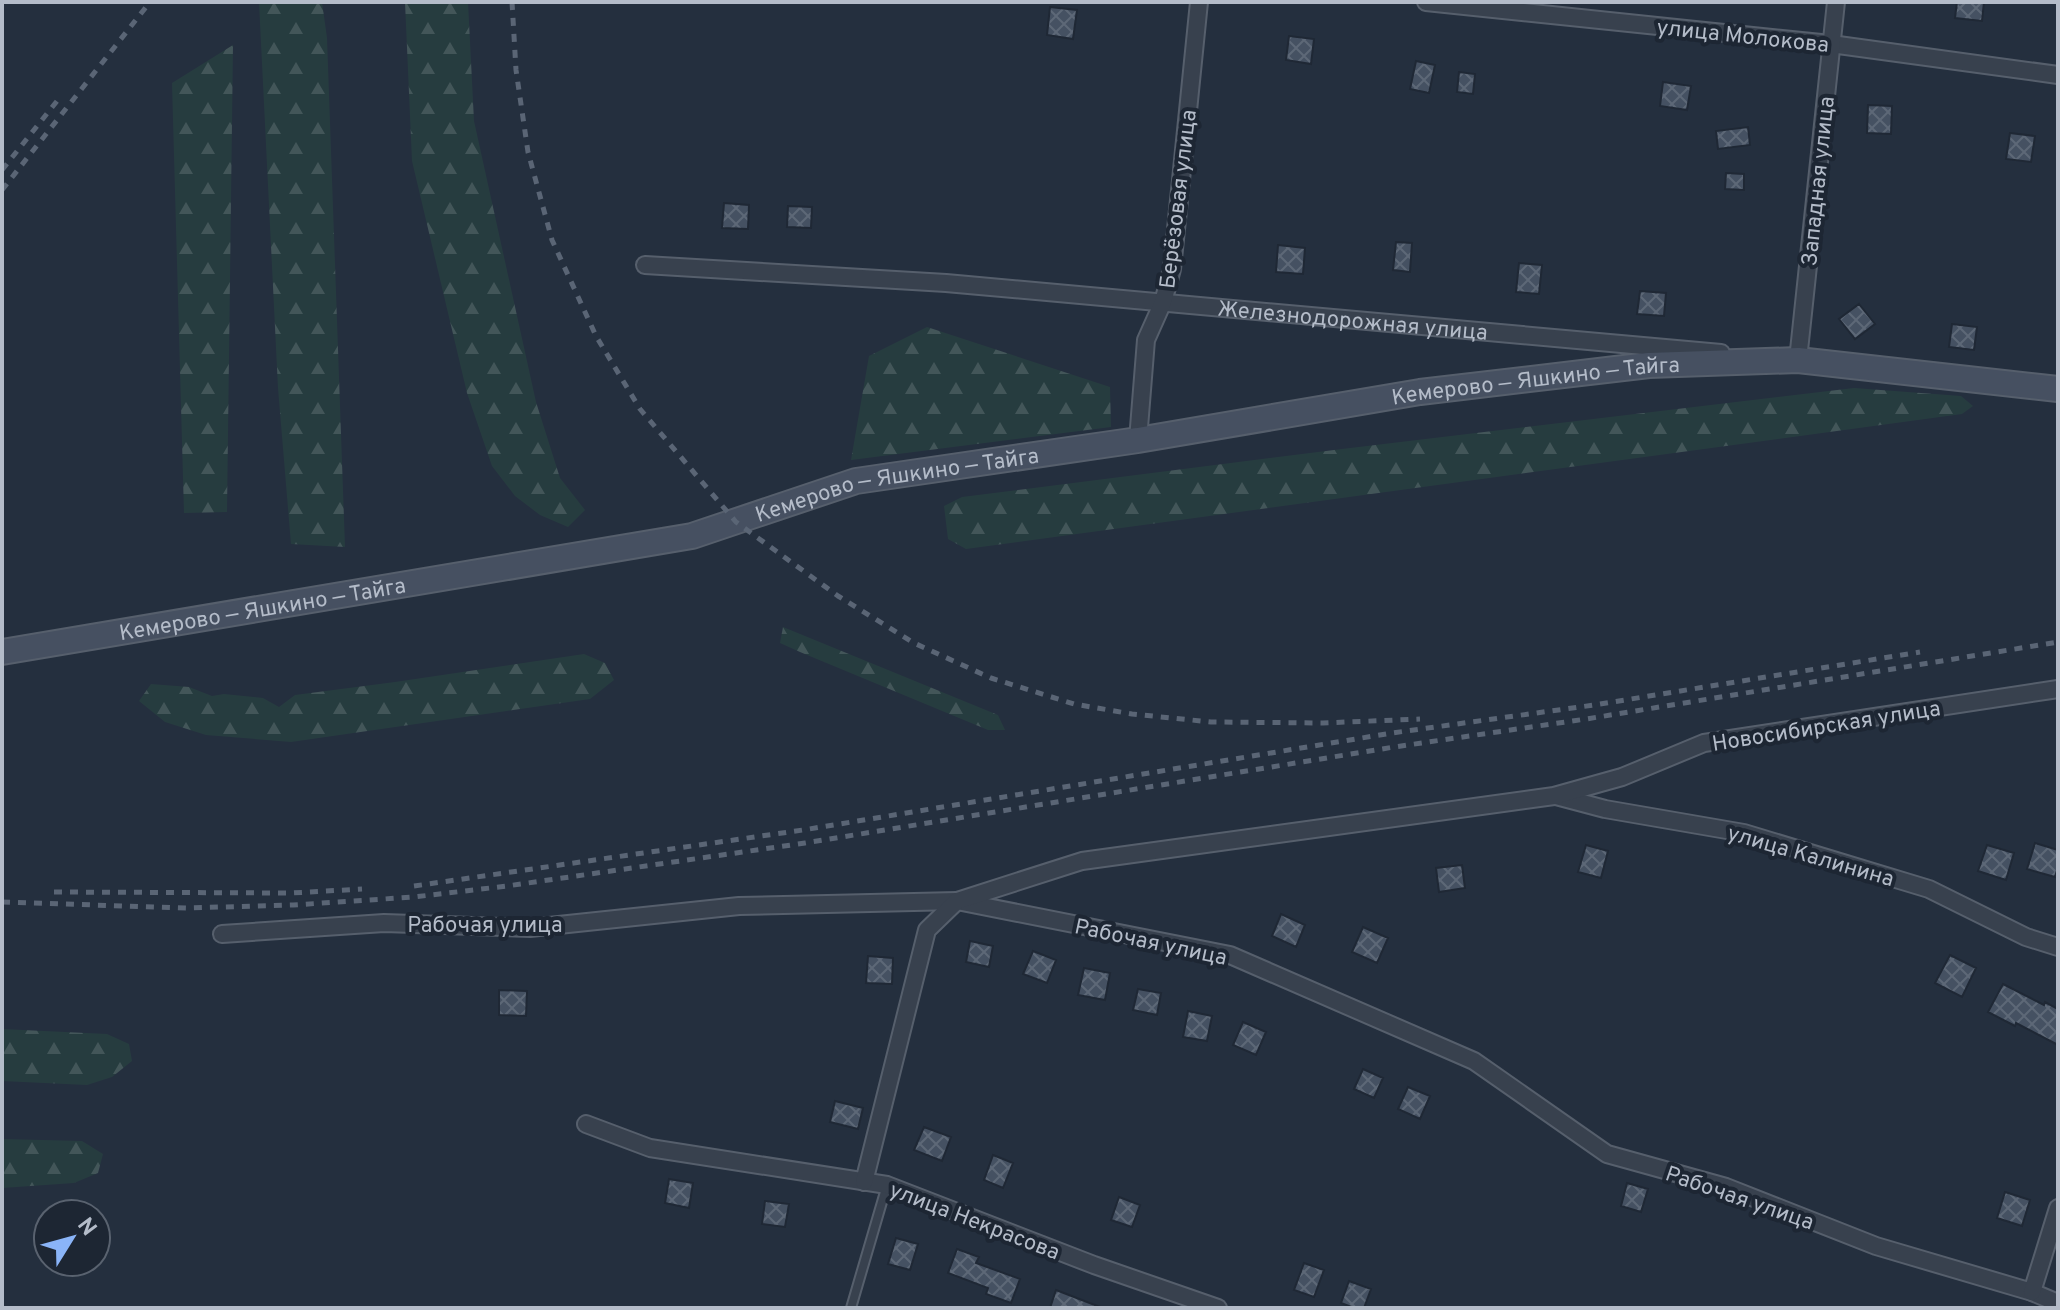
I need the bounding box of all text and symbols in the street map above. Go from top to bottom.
street label: улица Молокова [1655,15,1830,60]
street label: Западная улица [1797,95,1842,268]
street label: Берёзовая улица [1155,108,1204,290]
street label: Железнодорожная улица [1216,297,1489,348]
street label: Кемерово — Яшкино — Тайга [1390,353,1680,413]
street label: Кемерово — Яшкино — Тайга [752,444,1041,530]
street label: Кемерово — Яшкино — Тайга [117,573,408,648]
street label: Новосибирская улица [1710,696,1943,759]
street label: улица Калинина [1724,821,1897,894]
street label: Рабочая улица [407,913,563,940]
street label: Рабочая улица [1072,914,1229,973]
street label: Рабочая улица [1661,1161,1817,1237]
street label: улица Некрасова [885,1177,1063,1267]
north arrow [32,1198,112,1278]
text: N [70,1213,102,1242]

